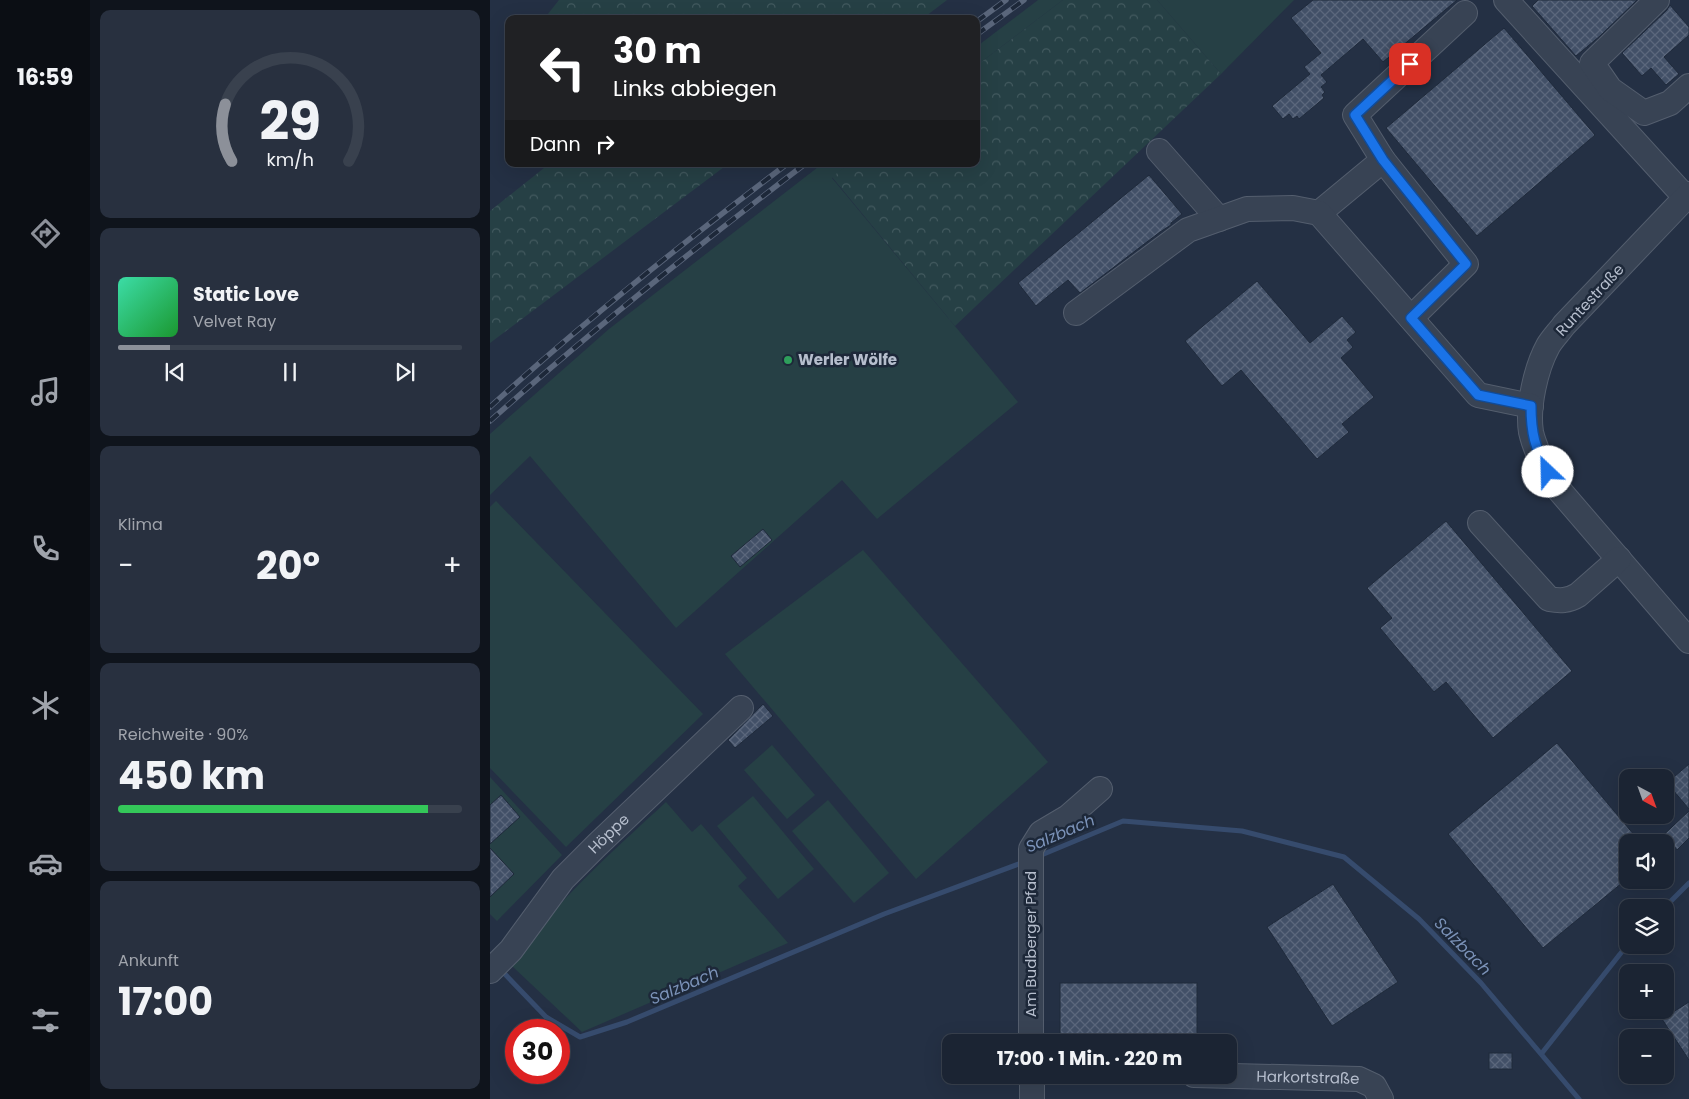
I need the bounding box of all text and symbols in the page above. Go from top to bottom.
text: 30 m [613,26,701,75]
icon: left [530,35,595,100]
pin [1389,43,1431,85]
icon: arrive [1396,50,1424,78]
text: 16:59 [17,62,73,93]
text: Links abbiegen [613,73,777,104]
text: 29 [259,85,321,158]
icon: right [591,130,619,158]
text: Dann [530,131,581,158]
text: km/h [266,147,314,172]
icon: directions [28,216,63,251]
street label: Runtestraße [1551,259,1629,340]
text: Static Love [193,281,299,308]
text: Velvet Ray [193,310,276,333]
place label: Werler Wölfe [798,349,897,370]
marker: Werler Wölfe [782,354,794,366]
icon: previous [161,358,189,386]
icon: pause [276,358,304,386]
icon: next [391,358,419,386]
icon: music [28,374,63,409]
position arrow [1521,445,1573,497]
text: Klima [118,513,163,536]
icon: phone [28,531,63,566]
text: 20° [256,539,320,592]
text: − [118,546,133,585]
text: + [443,546,462,585]
icon: climate [28,688,63,723]
text: Reichweite · 90% [118,723,248,746]
text: 450 km [118,749,265,802]
north arrow [1619,769,1674,824]
map controls [1619,769,1674,1084]
street label: Höppe [583,809,634,858]
water label: Salzbach [1022,809,1098,858]
button: sound [1619,834,1674,889]
icon: car [28,846,63,881]
street label: Am Budberger Pfad [1020,871,1041,1017]
button: layers [1619,899,1674,954]
water label: Salzbach [1429,912,1496,981]
text: Ankunft [118,949,179,972]
water label: Salzbach [646,961,722,1010]
button: + [1619,964,1674,1019]
text: 17:00 [118,975,213,1028]
icon: filters [28,1003,63,1038]
speed limit sign: 30 [505,1019,570,1084]
button: − [1619,1029,1674,1084]
text: 17:00 · 1 Min. · 220 m [997,1045,1182,1072]
street label: Harkortstraße [1256,1066,1360,1089]

